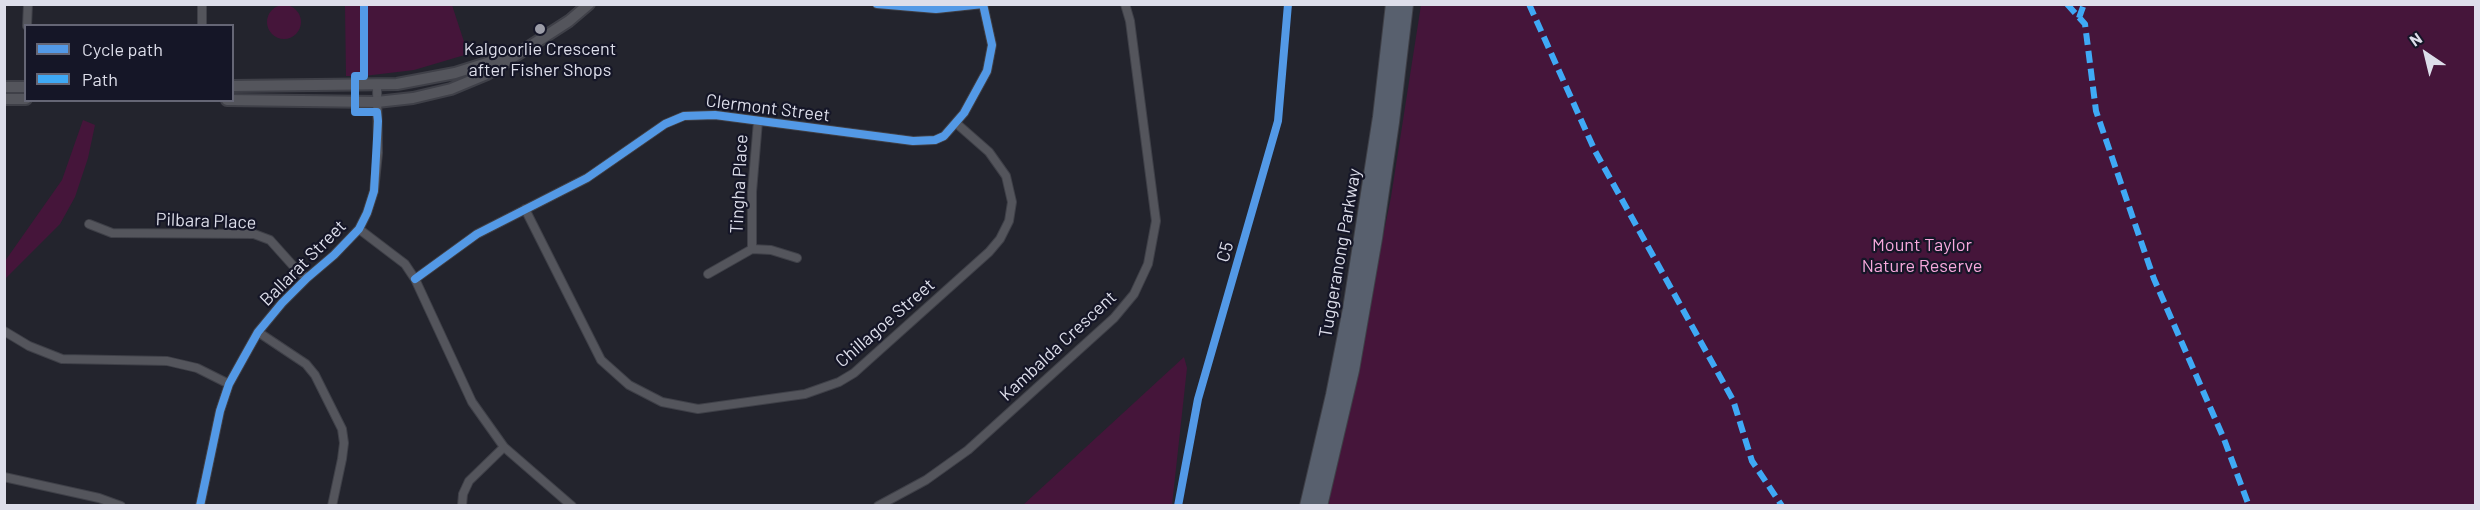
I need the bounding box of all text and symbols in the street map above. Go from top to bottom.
marker: Kalgoorlie Crescent after Fisher Shops [533,22,547,36]
legend [24,24,234,102]
north arrow [2396,24,2456,84]
text: N [2406,28,2425,50]
text: Cycle path [82,38,163,60]
place label: Kalgoorlie Crescent after Fisher Shops [464,38,616,80]
text: Path [82,68,118,90]
street label: Clermont Street [705,90,831,126]
street label: Tingha Place [726,134,752,234]
street label: Tuggeranong Parkway [1314,167,1366,339]
street label: Pilbara Place [155,208,257,234]
street label: Ballarat Street [255,215,351,311]
park label: Mount Taylor Nature Reserve [1862,234,1982,276]
street label: C5 [1212,239,1238,265]
street label: Chillagoe Street [831,274,939,372]
street label: Kambalda Crescent [995,286,1121,406]

